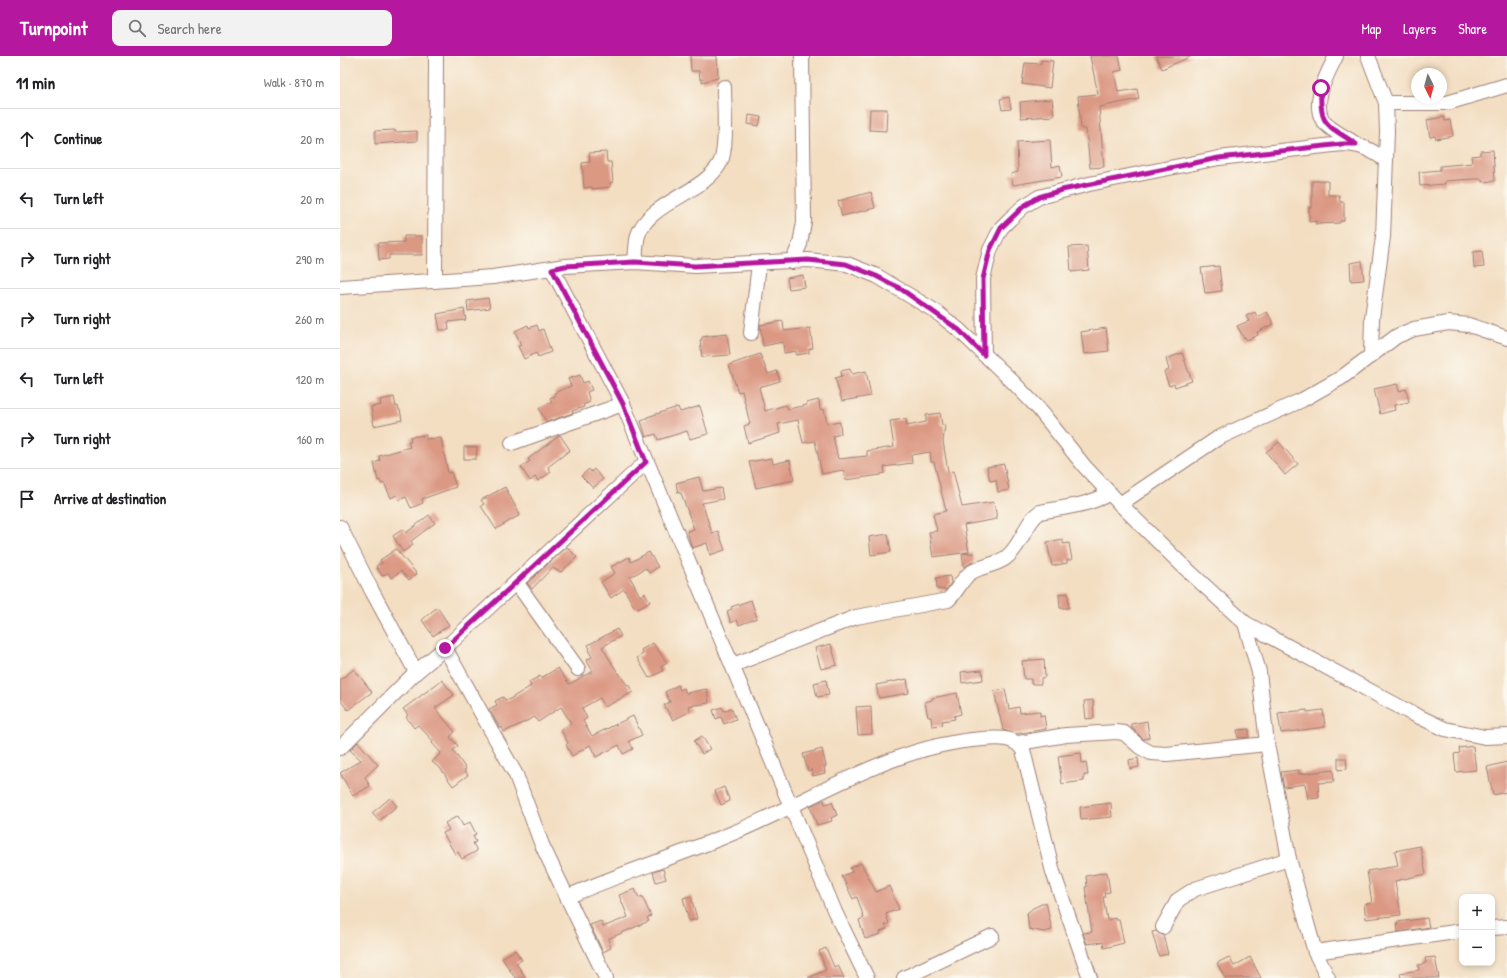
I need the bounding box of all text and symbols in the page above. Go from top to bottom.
search box [112,10,392,46]
text: Turnpoint [20,15,88,41]
icon: search [126,17,148,39]
text: Search here [158,18,222,39]
text: Map [1361,19,1381,38]
text: Layers [1403,19,1436,38]
text: Share [1458,19,1487,38]
north arrow [1411,68,1447,104]
text: 11 min [16,71,55,94]
text: Walk · 870 m [264,73,324,91]
route start [1312,79,1330,97]
icon: ahead [16,128,38,150]
text: Continue [54,128,102,149]
text: 20 m [300,130,324,148]
icon: left [16,188,38,210]
text: Turn left [54,188,104,209]
text: 20 m [300,190,324,208]
icon: right [16,248,38,270]
text: Turn right [54,248,110,269]
text: 290 m [295,250,324,268]
icon: right [16,308,38,330]
text: Turn right [54,308,110,329]
text: 260 m [295,310,324,328]
icon: left [16,368,38,390]
text: Turn left [54,368,104,389]
text: 120 m [296,370,324,388]
icon: right [16,428,38,450]
text: Turn right [54,428,110,449]
text: 160 m [296,430,324,448]
icon: arrive [16,488,38,510]
text: Arrive at destination [54,488,166,509]
route end [436,639,454,657]
map controls [1459,894,1495,966]
button: + [1459,894,1495,930]
button: − [1459,930,1495,966]

